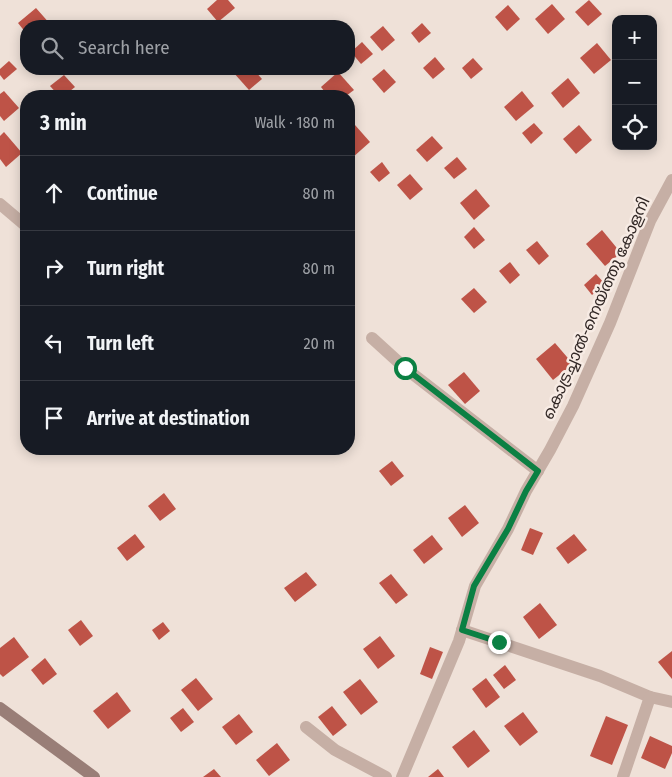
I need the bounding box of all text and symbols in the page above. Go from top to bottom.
map controls [612,15,657,150]
button: + [612,15,657,60]
search box [20,20,355,75]
icon: search [38,34,66,62]
text: Search here [78,36,170,59]
button: − [612,60,657,105]
button: locate [612,105,657,150]
text: 3 min [40,110,87,136]
text: Walk · 180 m [255,113,335,132]
icon: ahead [40,179,68,207]
text: Continue [87,182,158,205]
text: 80 m [303,184,335,203]
street label: കൊട്രച്ചാൽ-നെയ്ത്തു കോളനി [538,194,655,422]
icon: right [40,254,68,282]
text: Turn right [87,257,164,280]
text: 80 m [303,259,335,278]
icon: left [40,329,68,357]
text: Turn left [87,332,154,355]
text: 20 m [304,334,335,353]
route start [394,357,417,380]
icon: arrive [40,404,68,432]
text: Arrive at destination [87,407,250,430]
route end [488,631,511,654]

